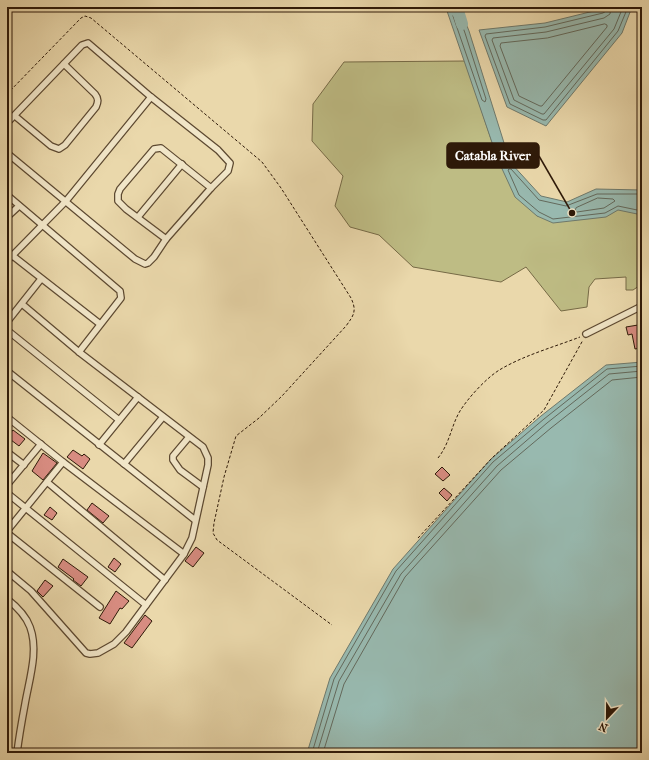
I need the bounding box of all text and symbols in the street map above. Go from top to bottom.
callout: Catabla River [447,143,539,168]
text: Catabla River [455,148,531,163]
north arrow [587,698,627,738]
text: N [597,719,610,734]

